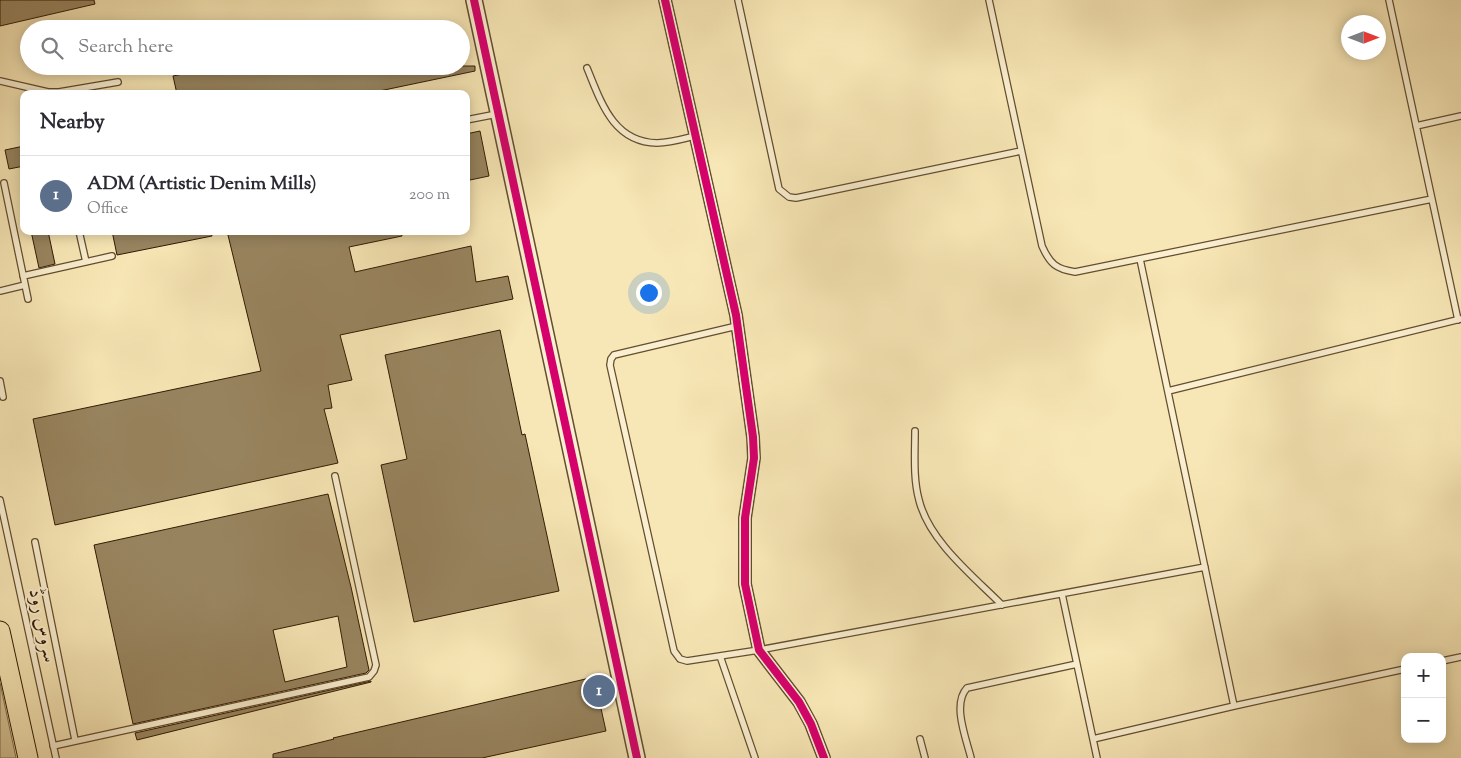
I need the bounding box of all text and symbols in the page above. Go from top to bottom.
north arrow [1341,15,1386,60]
search box [20,20,470,75]
icon: search [38,34,66,62]
text: Search here [78,34,173,61]
text: Nearby [40,108,105,138]
text: ADM (Artistic Denim Mills) [87,171,316,198]
text: 1 [53,184,59,207]
text: 200 m [409,184,450,207]
text: Office [87,198,128,221]
your location [636,280,662,306]
street label: سروس روڈ [20,586,64,665]
map controls [1401,653,1446,743]
button: + [1401,653,1446,698]
pin: 1 [583,672,615,710]
button: − [1401,698,1446,743]

